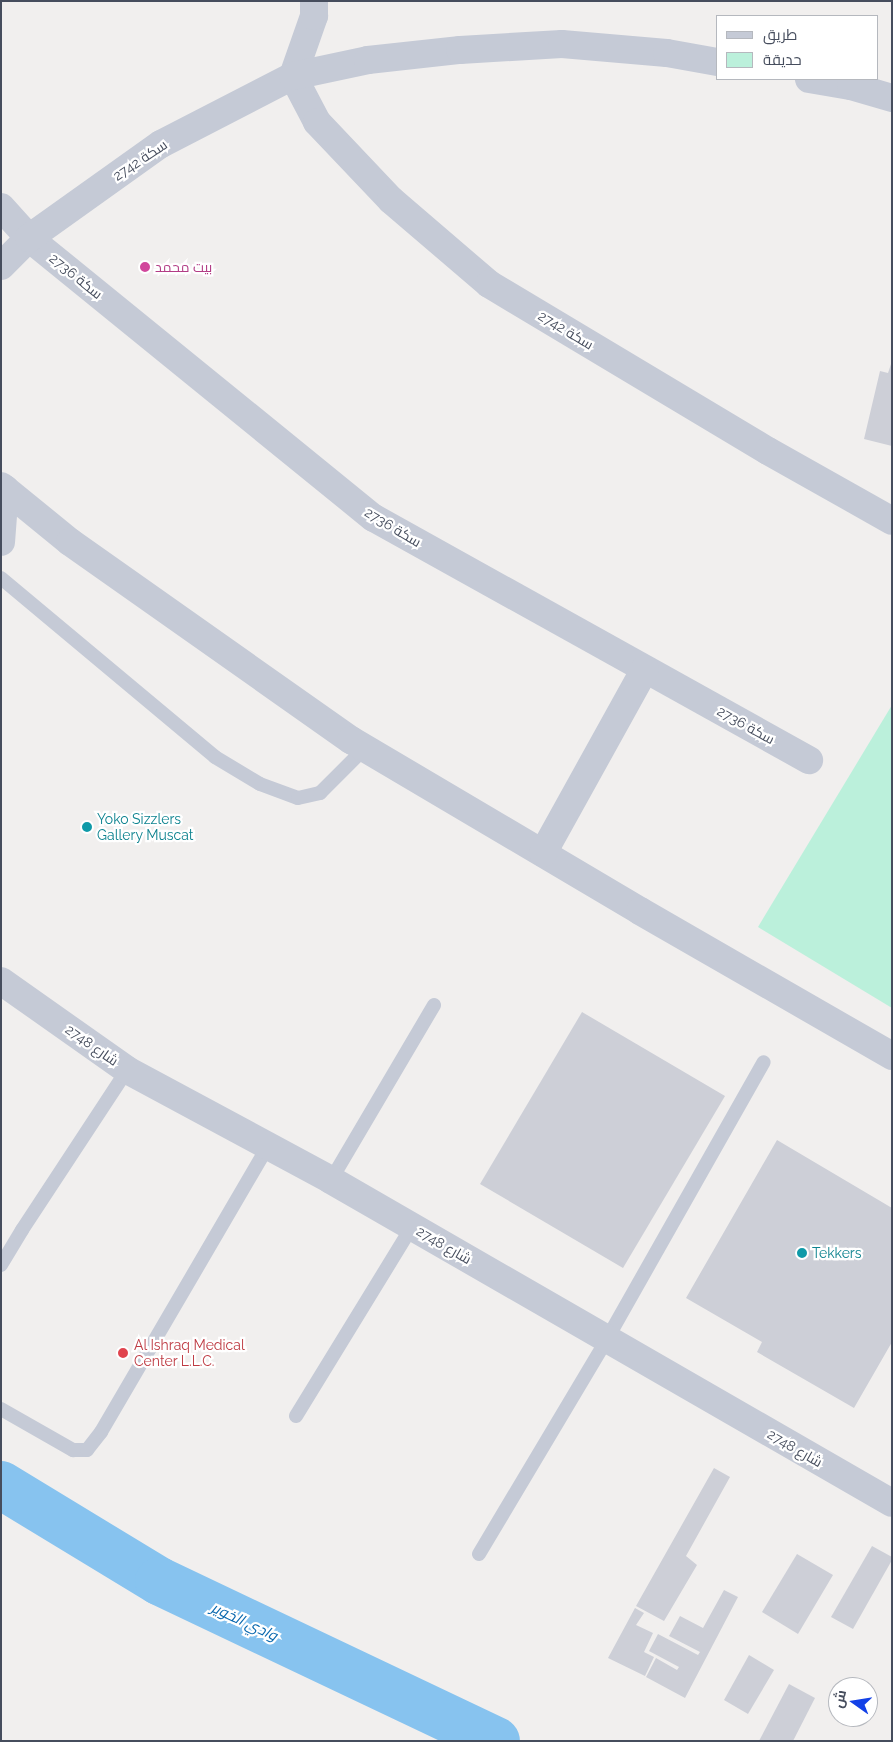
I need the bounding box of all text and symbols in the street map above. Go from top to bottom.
legend [716,15,878,80]
text: طريق [763,26,797,44]
text: حديقة [763,51,802,69]
street label: سكة 2742 [110,136,170,184]
street label: سكة 2736 [46,250,106,302]
place label: بيت محمد [155,259,212,275]
marker: بيت محمد [139,261,151,273]
street label: سكة 2742 [535,307,597,353]
street label: سكة 2736 [362,504,424,550]
street label: سكة 2736 [714,702,778,748]
place label: Yoko Sizzlers Gallery Muscat [97,811,194,844]
marker: Yoko Sizzlers Gallery Muscat [81,821,93,833]
street label: شارع 2748 [62,1021,122,1069]
street label: شارع 2748 [414,1223,474,1267]
place label: Tekkers [812,1245,862,1261]
marker: Tekkers [796,1247,808,1259]
place label: Al Ishraq Medical Center L.L.C. [134,1337,245,1370]
marker: Al Ishraq Medical Center L.L.C. [116,1346,130,1360]
street label: شارع 2748 [765,1426,825,1470]
water label: وادي الخوير [208,1599,280,1645]
north arrow [828,1677,878,1727]
text: ش [830,1688,849,1709]

